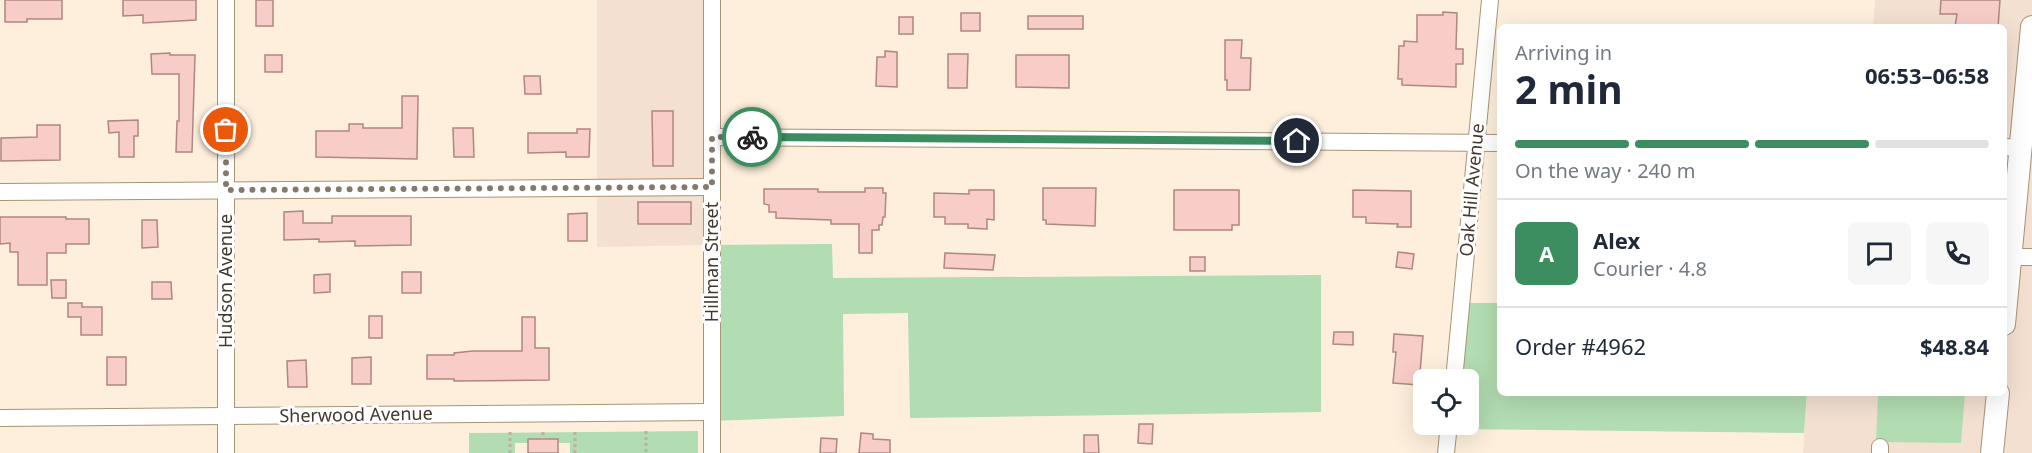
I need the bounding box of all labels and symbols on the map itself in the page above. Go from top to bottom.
pin [200,104,251,155]
courier [722,107,782,167]
pin [1271,115,1322,166]
street label: Oak Hill Avenue [1453,122,1489,258]
street label: Hillman Street [699,201,723,322]
street label: Hudson Avenue [213,214,237,348]
street label: Sherwood Avenue [279,401,433,427]

